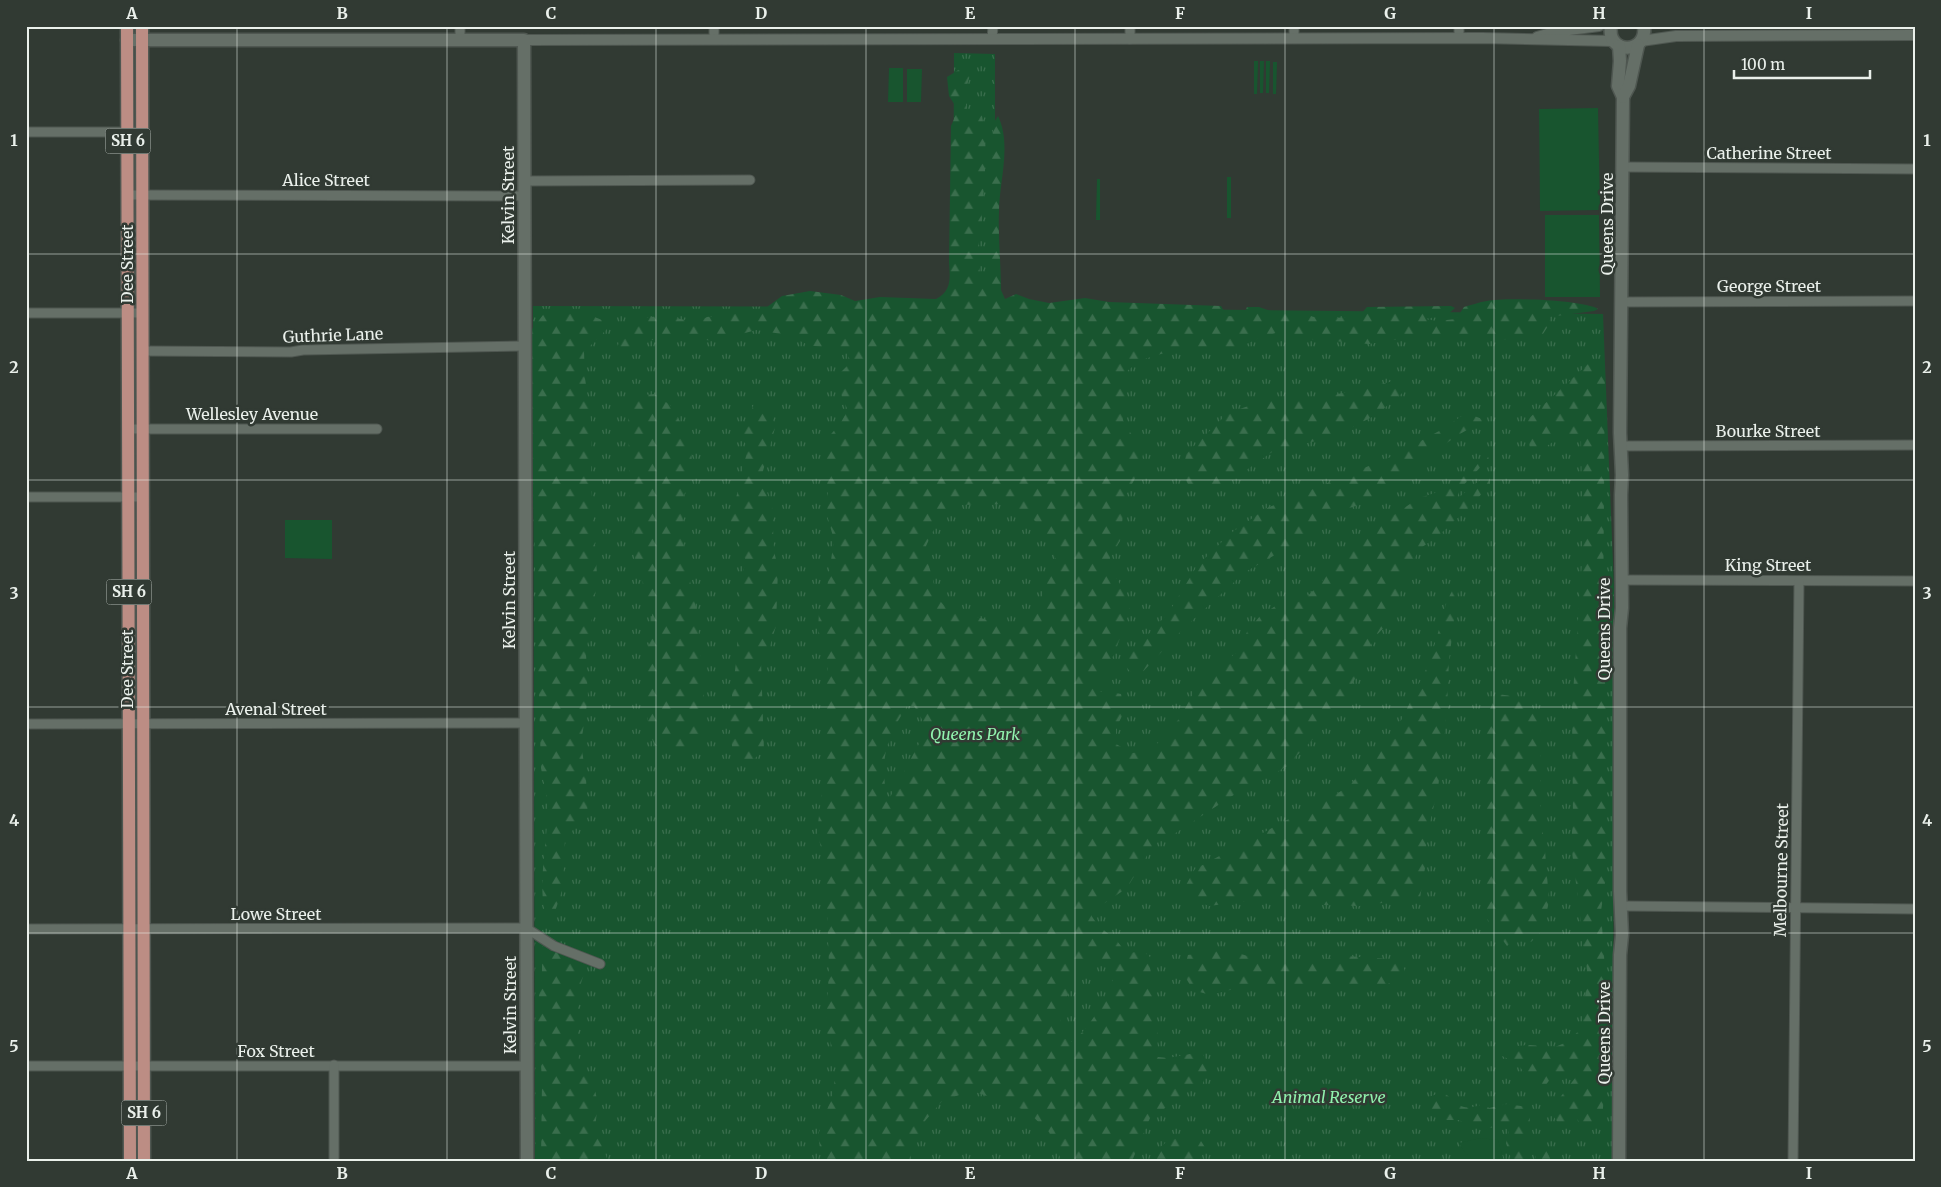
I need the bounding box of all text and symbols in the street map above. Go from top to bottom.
text: A [125,3,138,23]
text: B [336,3,348,23]
text: C [546,3,556,23]
text: D [755,3,767,23]
text: E [965,3,976,23]
text: F [1175,3,1185,23]
text: G [1384,3,1396,23]
text: H [1592,3,1606,23]
text: I [1806,3,1812,23]
scale bar [1734,48,1870,80]
text: 100 m [1741,55,1785,74]
road number: SH 6 [106,128,150,154]
text: 1 [10,130,18,150]
text: 1 [1923,130,1931,150]
street label: Catherine Street [1707,143,1832,163]
street label: Kelvin Street [498,145,518,244]
street label: Alice Street [281,170,370,190]
street label: Queens Drive [1597,173,1617,275]
street label: Dee Street [117,224,137,303]
street label: George Street [1717,276,1822,296]
street label: Guthrie Lane [282,323,384,347]
text: 2 [9,357,19,377]
text: 2 [1922,357,1932,377]
street label: Wellesley Avenue [185,404,318,424]
street label: Bourke Street [1716,421,1821,441]
street label: Kelvin Street [499,550,519,649]
street label: King Street [1725,555,1812,575]
street label: Queens Drive [1594,578,1614,680]
road number: SH 6 [106,580,152,604]
text: 3 [9,583,19,603]
text: 3 [1922,583,1932,603]
street label: Dee Street [117,629,137,708]
street label: Avenal Street [224,699,327,719]
park label: Queens Park [930,724,1020,744]
street label: Melbourne Street [1770,802,1792,937]
text: 4 [9,810,19,830]
text: 4 [1922,810,1932,830]
street label: Lowe Street [231,904,322,924]
street label: Kelvin Street [500,955,520,1054]
street label: Queens Drive [1594,982,1614,1084]
text: 5 [9,1036,19,1056]
text: 5 [1922,1036,1932,1056]
street label: Fox Street [237,1041,315,1061]
park label: Animal Reserve [1270,1087,1386,1107]
road number: SH 6 [122,1100,166,1126]
text: A [125,1163,138,1183]
text: B [336,1163,348,1183]
text: C [546,1163,556,1183]
text: D [755,1163,767,1183]
text: E [965,1163,976,1183]
text: F [1175,1163,1185,1183]
text: G [1384,1163,1396,1183]
text: H [1592,1163,1606,1183]
text: I [1806,1163,1812,1183]

